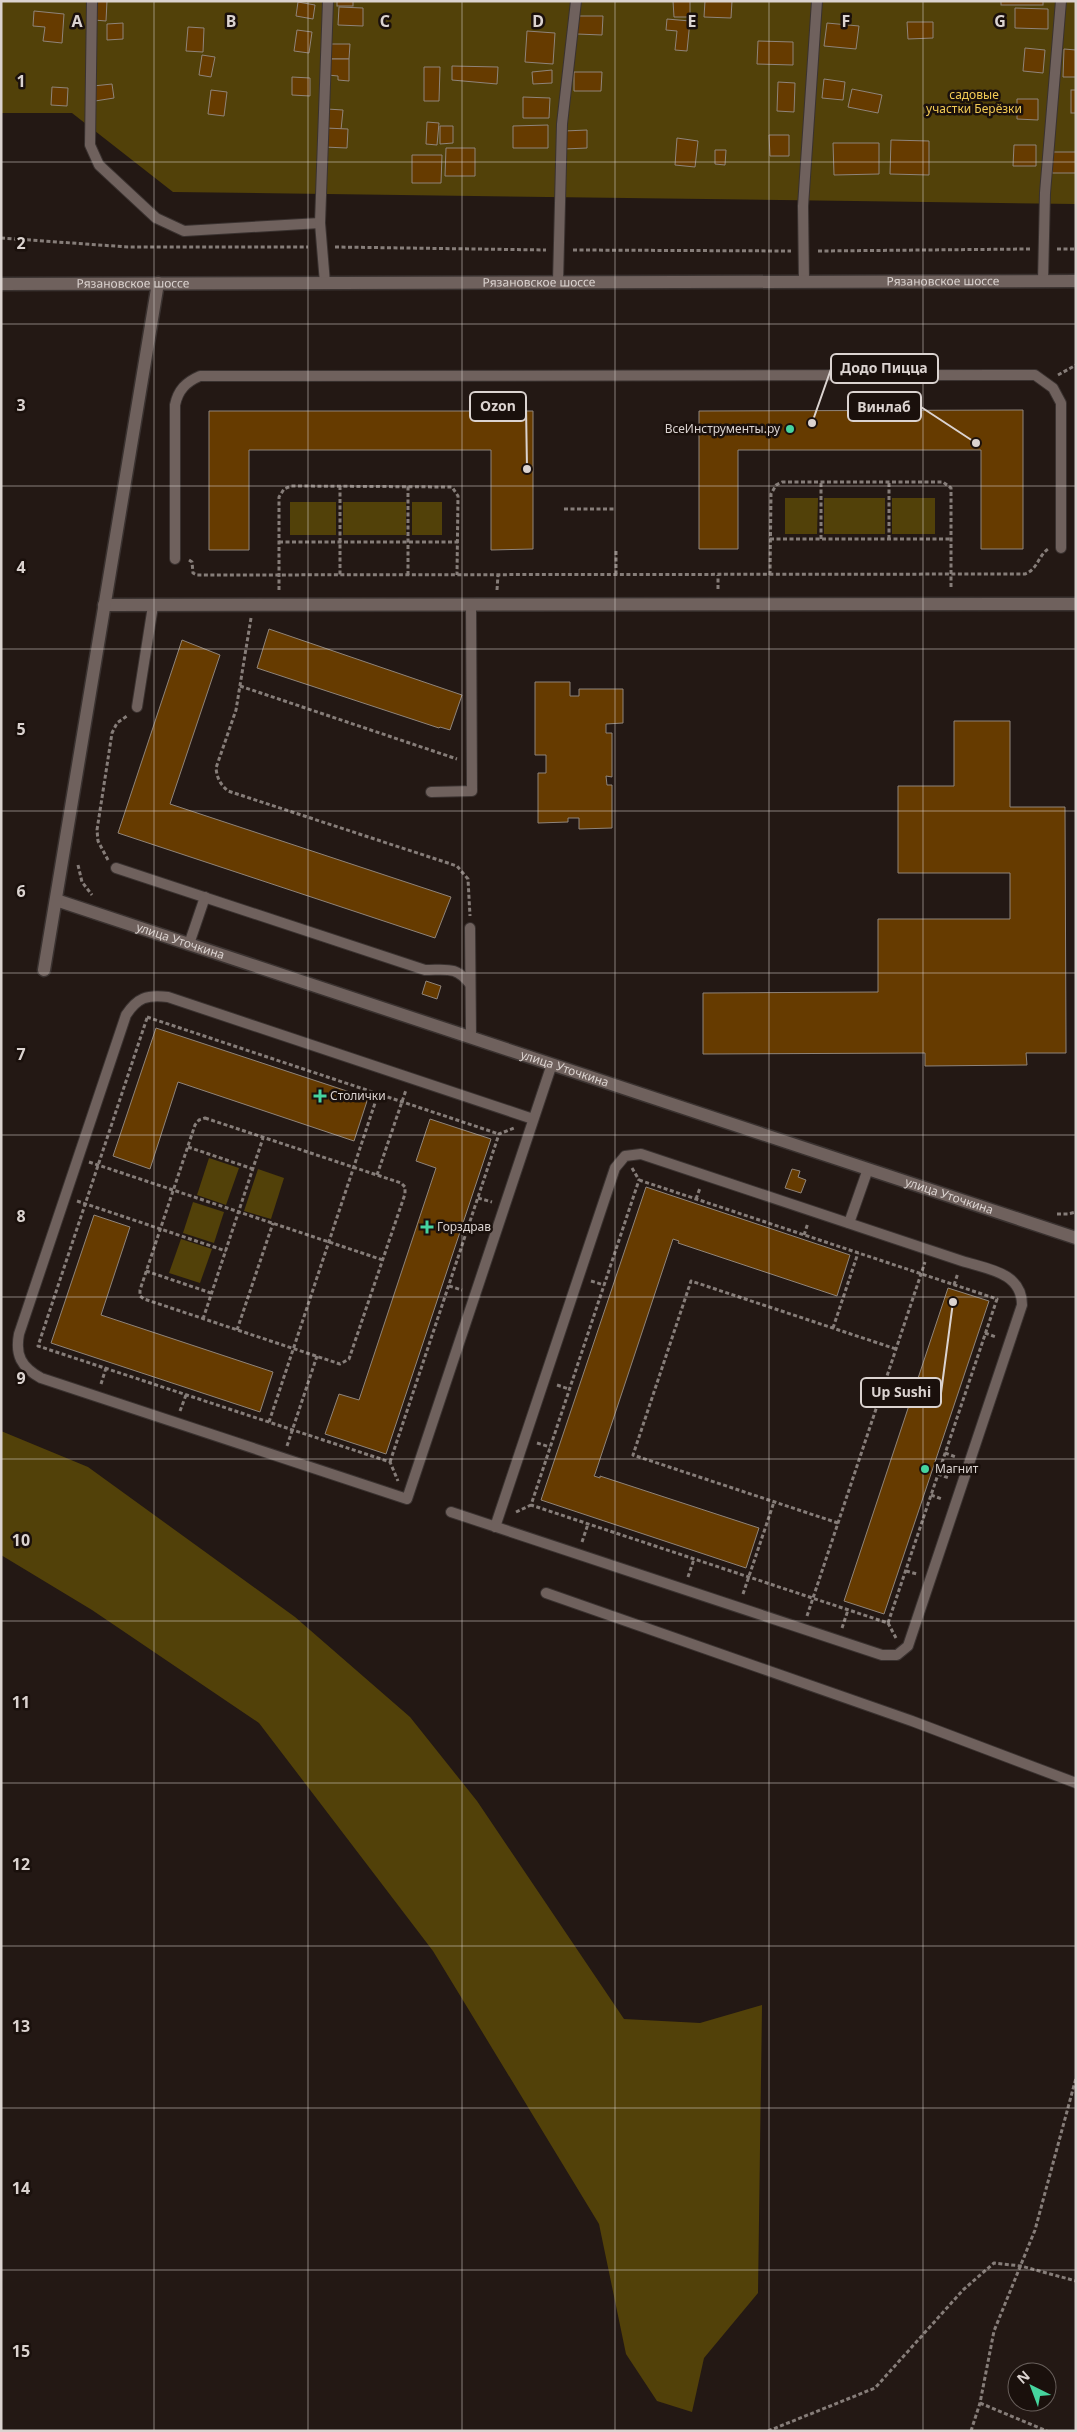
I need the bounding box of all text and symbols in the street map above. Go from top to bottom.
text: A [71,10,83,32]
text: B [226,10,236,32]
text: C [380,10,390,32]
text: D [532,10,544,32]
text: E [688,10,697,32]
text: F [842,10,850,32]
text: G [994,10,1006,32]
text: 1 [16,70,26,92]
park label: садовые участки Берёзки [926,86,1022,117]
text: 2 [16,232,26,254]
street label: Рязановское шоссе [886,272,1000,290]
street label: Рязановское шоссе [482,273,596,291]
street label: Рязановское шоссе [76,274,190,292]
callout: Додо Пицца [831,354,938,383]
text: Додо Пицца [840,358,928,377]
callout: Ozon [470,392,526,421]
callout: Винлаб [848,392,921,421]
text: 3 [16,394,26,416]
text: Ozon [480,396,516,415]
text: Винлаб [857,397,911,416]
place label: ВсеИнструменты.ру [665,420,781,437]
marker: ВсеИнструменты.ру [784,423,796,435]
text: 4 [16,556,26,578]
text: 5 [16,718,26,740]
text: 6 [16,880,26,902]
street label: улица Уточкина [134,918,227,963]
text: 7 [16,1043,26,1065]
street label: улица Уточкина [519,1046,611,1091]
place label: Столички [330,1087,386,1104]
marker: Столички [314,1090,326,1102]
street label: улица Уточкина [903,1173,996,1218]
text: 8 [16,1205,26,1227]
place label: Горздрав [437,1218,491,1235]
marker: Горздрав [421,1221,433,1233]
text: 9 [16,1367,26,1389]
callout: Up Sushi [861,1378,941,1407]
text: Up Sushi [871,1382,931,1401]
place label: Магнит [935,1460,979,1477]
marker: Магнит [919,1463,931,1475]
text: 10 [12,1529,30,1551]
text: 11 [12,1691,30,1713]
text: 12 [12,1853,30,1875]
text: 13 [12,2015,30,2037]
text: 14 [12,2177,30,2199]
text: 15 [12,2340,30,2362]
north arrow [1007,2362,1057,2412]
text: N [1012,2366,1034,2388]

